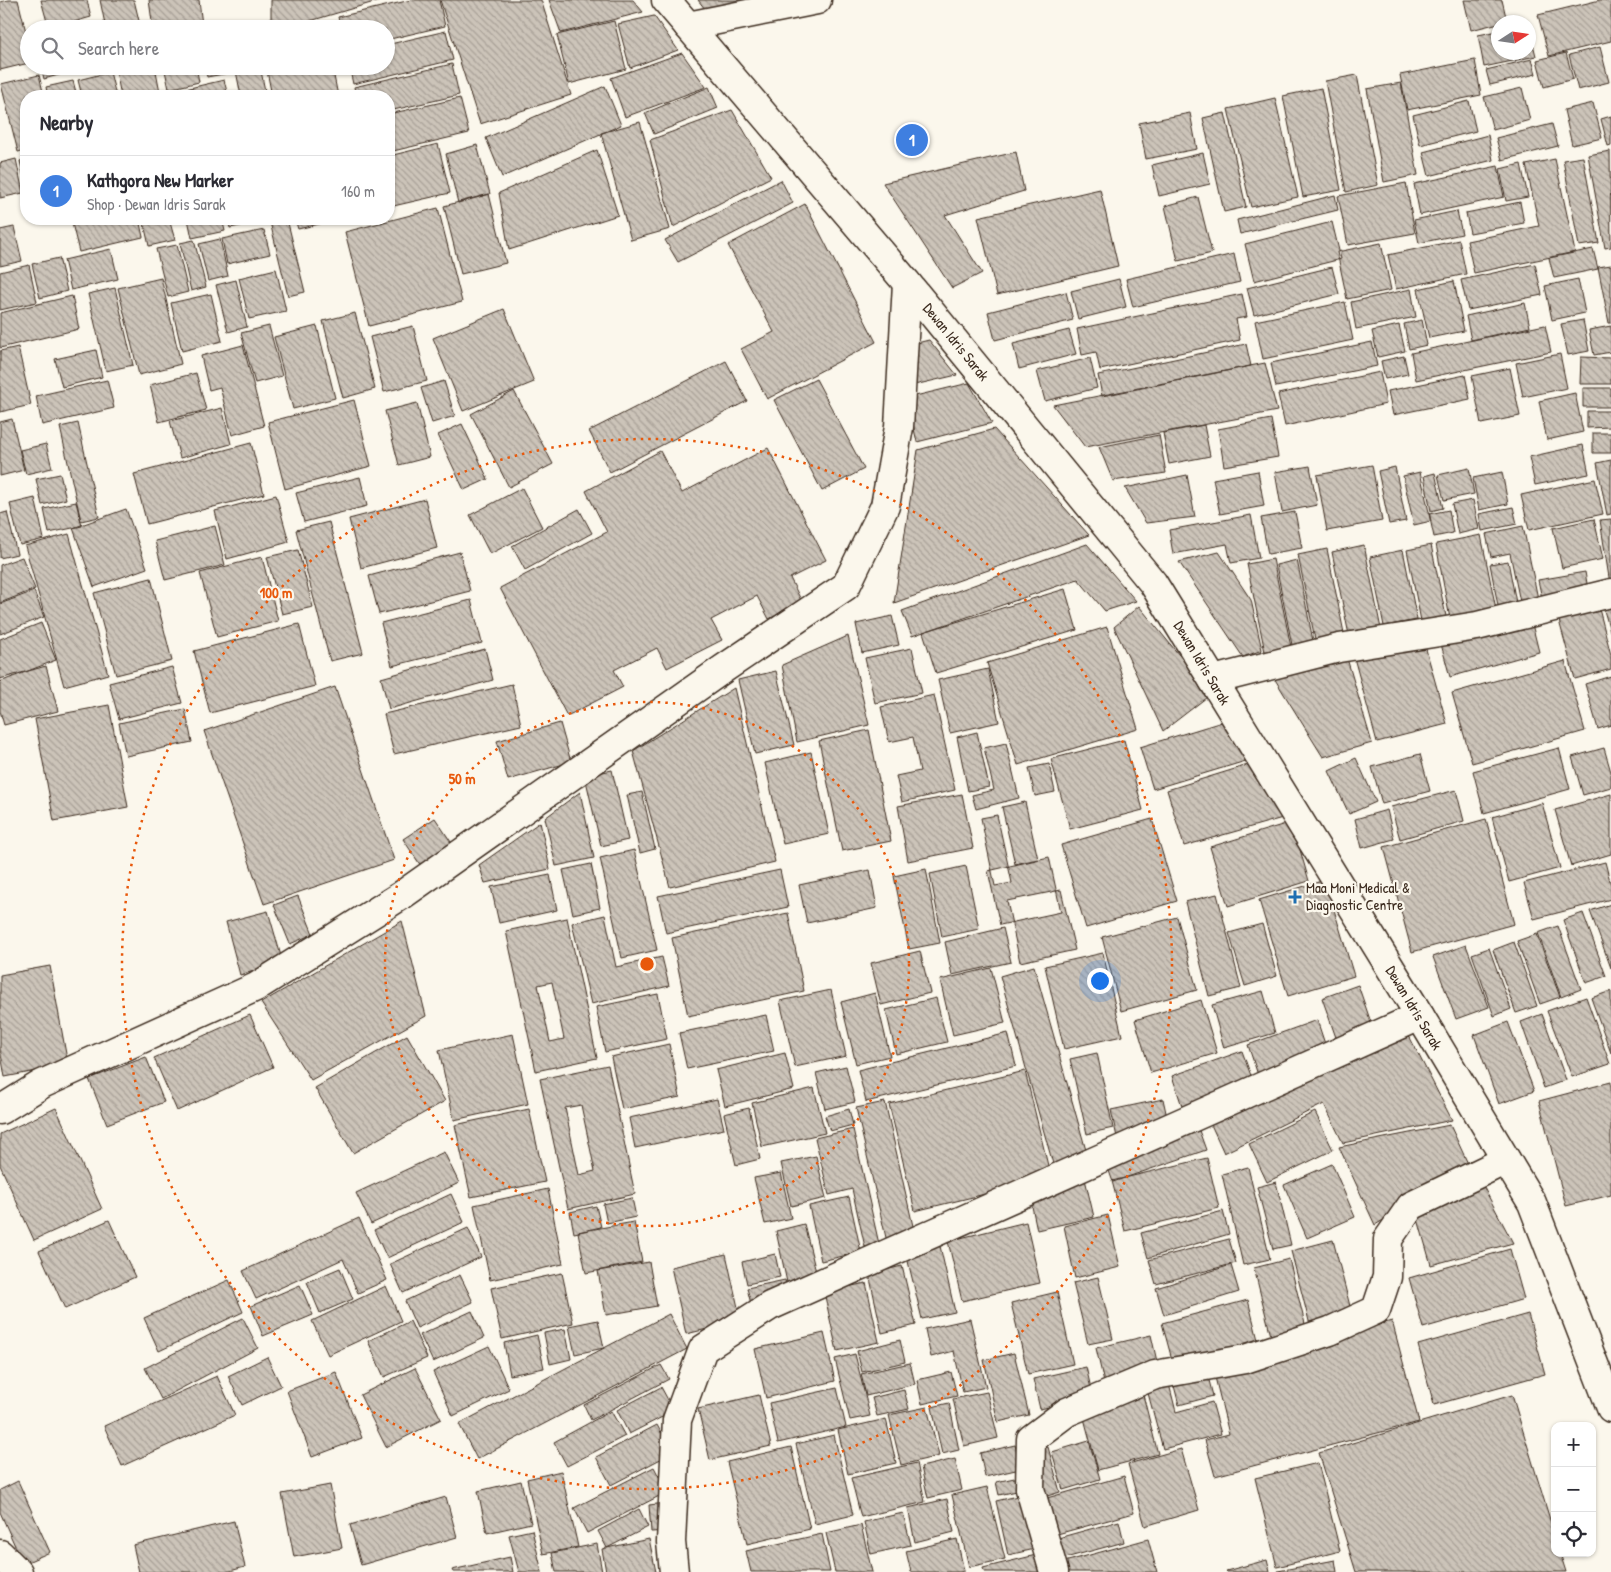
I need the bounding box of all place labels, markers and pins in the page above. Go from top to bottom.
pin: 1 [896,121,928,159]
place label: Maa Moni Medical & Diagnostic Centre [1306,877,1410,915]
marker: Maa Moni Medical & Diagnostic Centre [1288,890,1302,904]
centre of rings [638,955,656,973]

